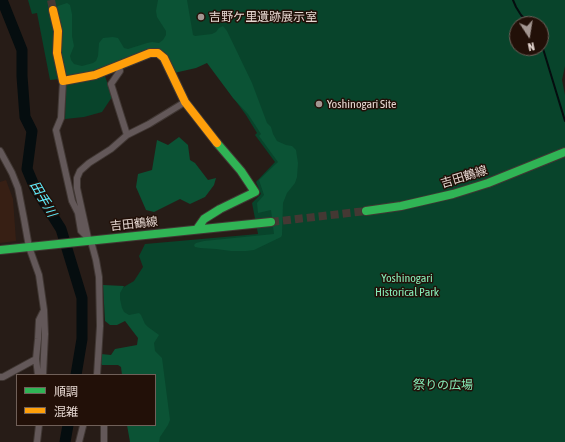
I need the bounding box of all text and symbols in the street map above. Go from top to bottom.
place label: 吉野ケ里遺跡展示室 [209,10,317,24]
marker: 吉野ケ里遺跡展示室 [196,12,206,22]
north arrow [509,16,549,56]
text: N [527,40,536,53]
place label: Yoshinogari Site [327,97,397,111]
marker: Yoshinogari Site [314,99,324,109]
street label: 吉田鶴線 [439,163,489,191]
water label: 田手川 [26,178,60,220]
street label: 吉田鶴線 [109,214,159,234]
park label: Yoshinogari Historical Park [375,271,439,299]
legend [16,374,156,426]
park label: 祭りの広場 [413,378,473,392]
text: 順調 [54,385,78,399]
text: 混雑 [54,405,78,419]

